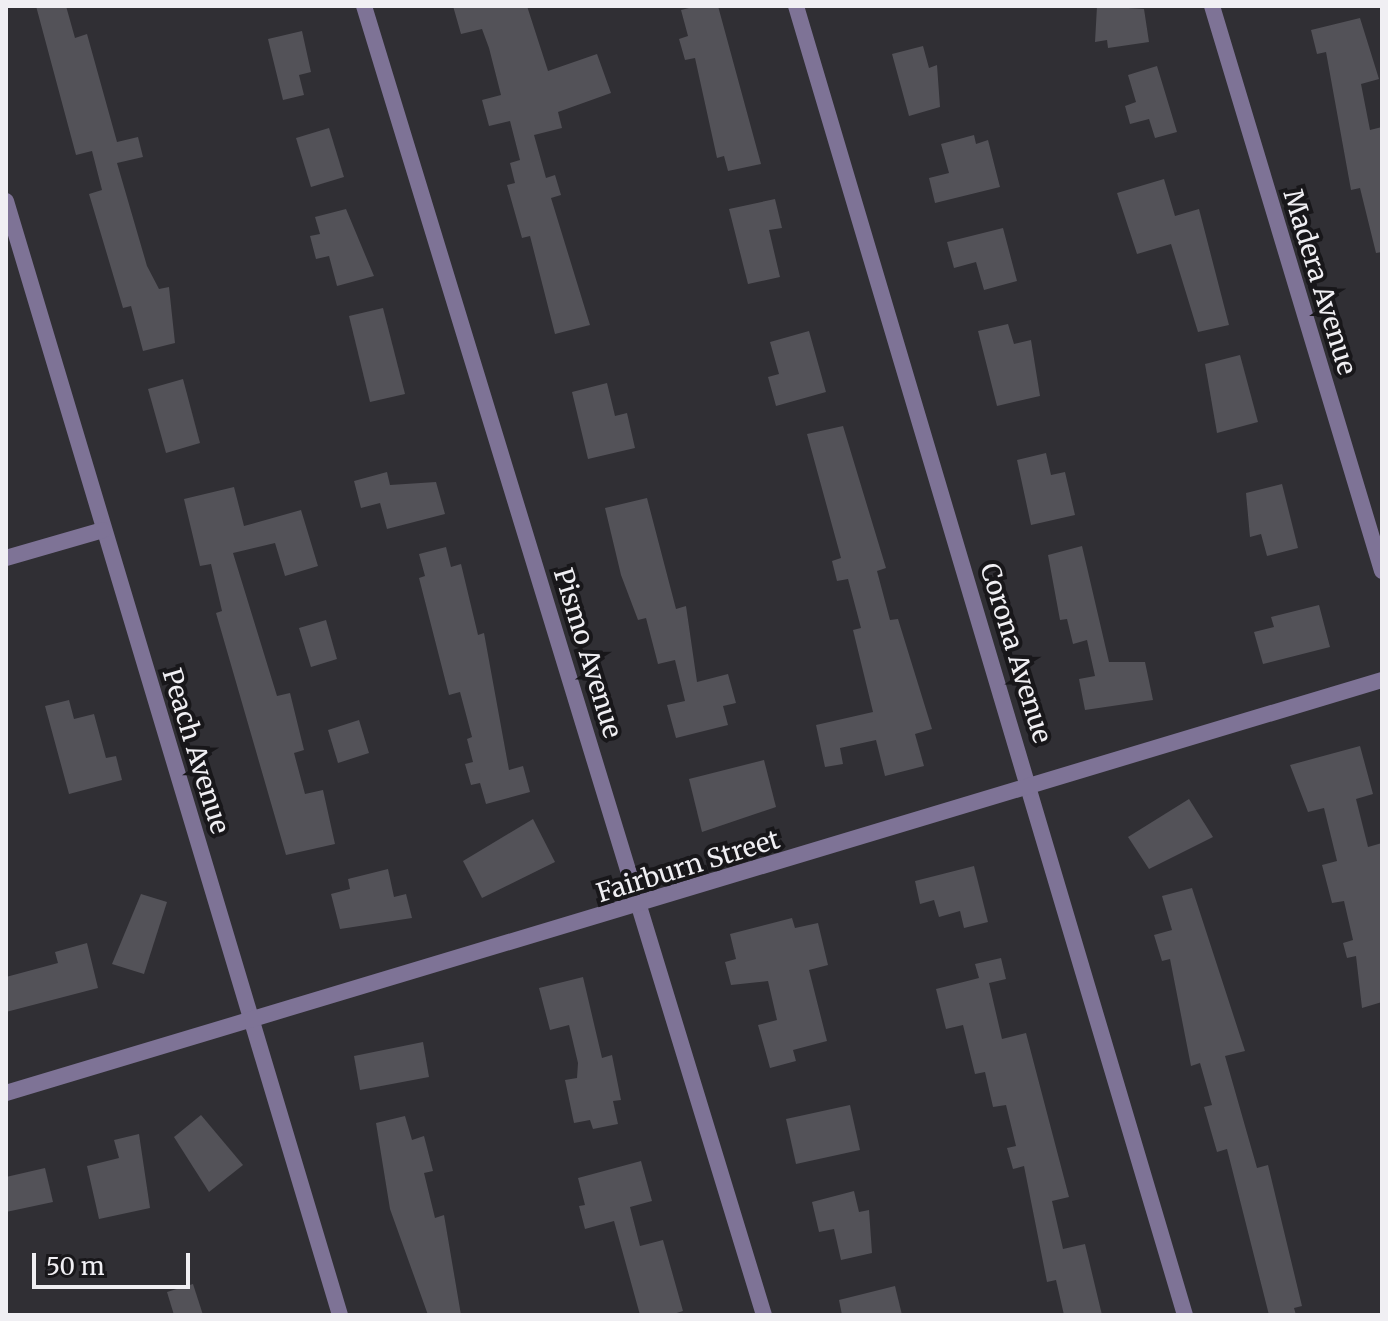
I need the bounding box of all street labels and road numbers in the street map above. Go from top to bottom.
street label: Madera Avenue [1277,186,1363,378]
street label: Corona Avenue [974,559,1058,747]
street label: Pismo Avenue [547,564,629,742]
street label: Peach Avenue [156,665,236,837]
street label: Fairburn Street [593,823,783,909]

